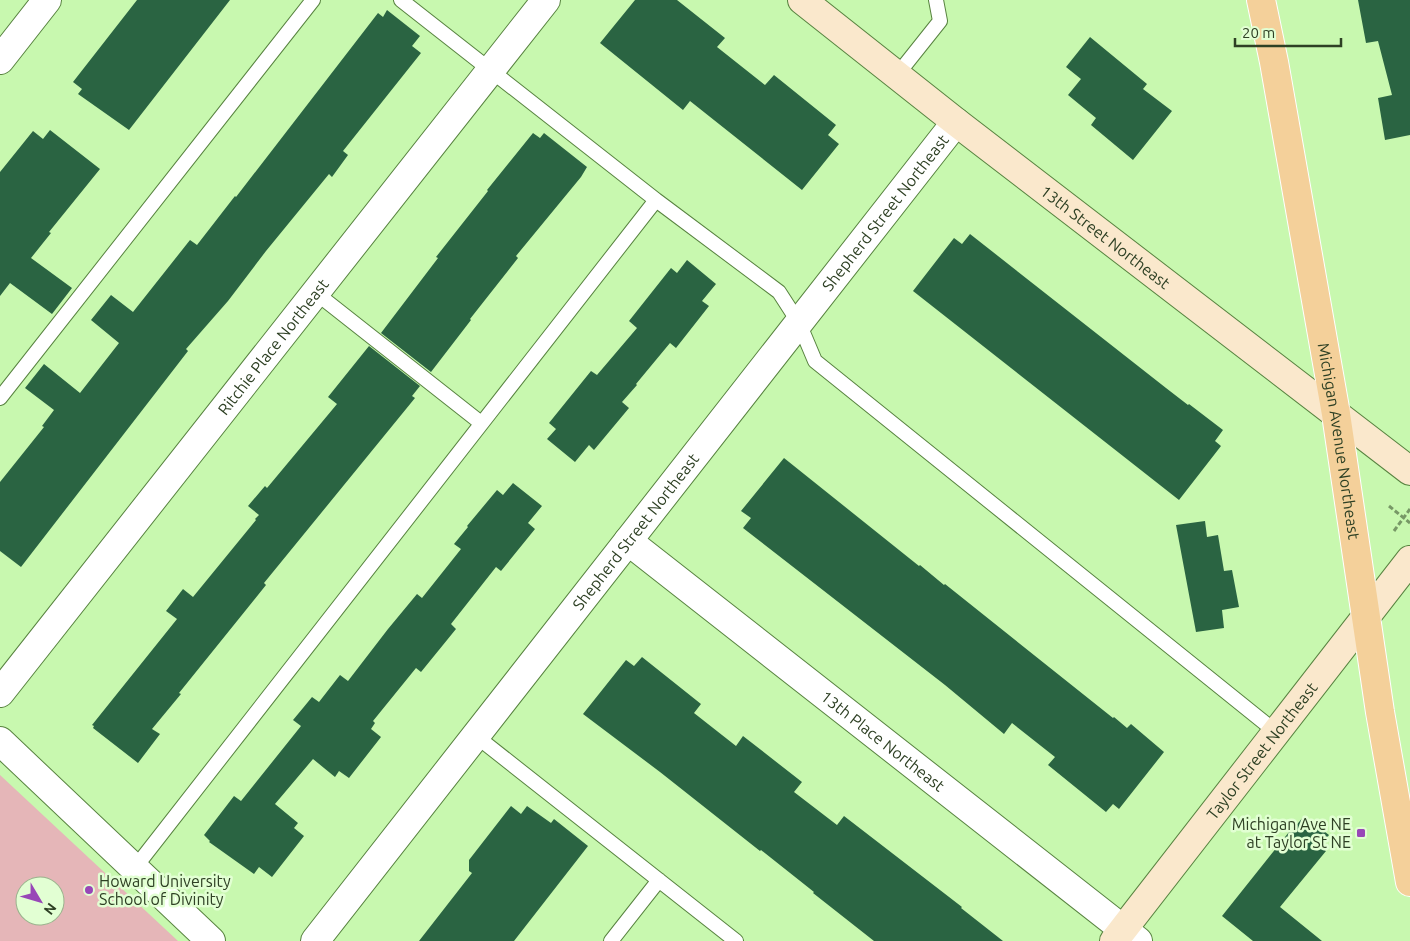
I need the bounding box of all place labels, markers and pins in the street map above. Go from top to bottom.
place label: Michigan Ave NE at Taylor St NE [1232,815,1351,851]
marker: Michigan Ave NE at Taylor St NE [1355,827,1367,839]
place label: Howard University School of Divinity [99,872,231,908]
marker: Howard University School of Divinity [83,884,95,896]

